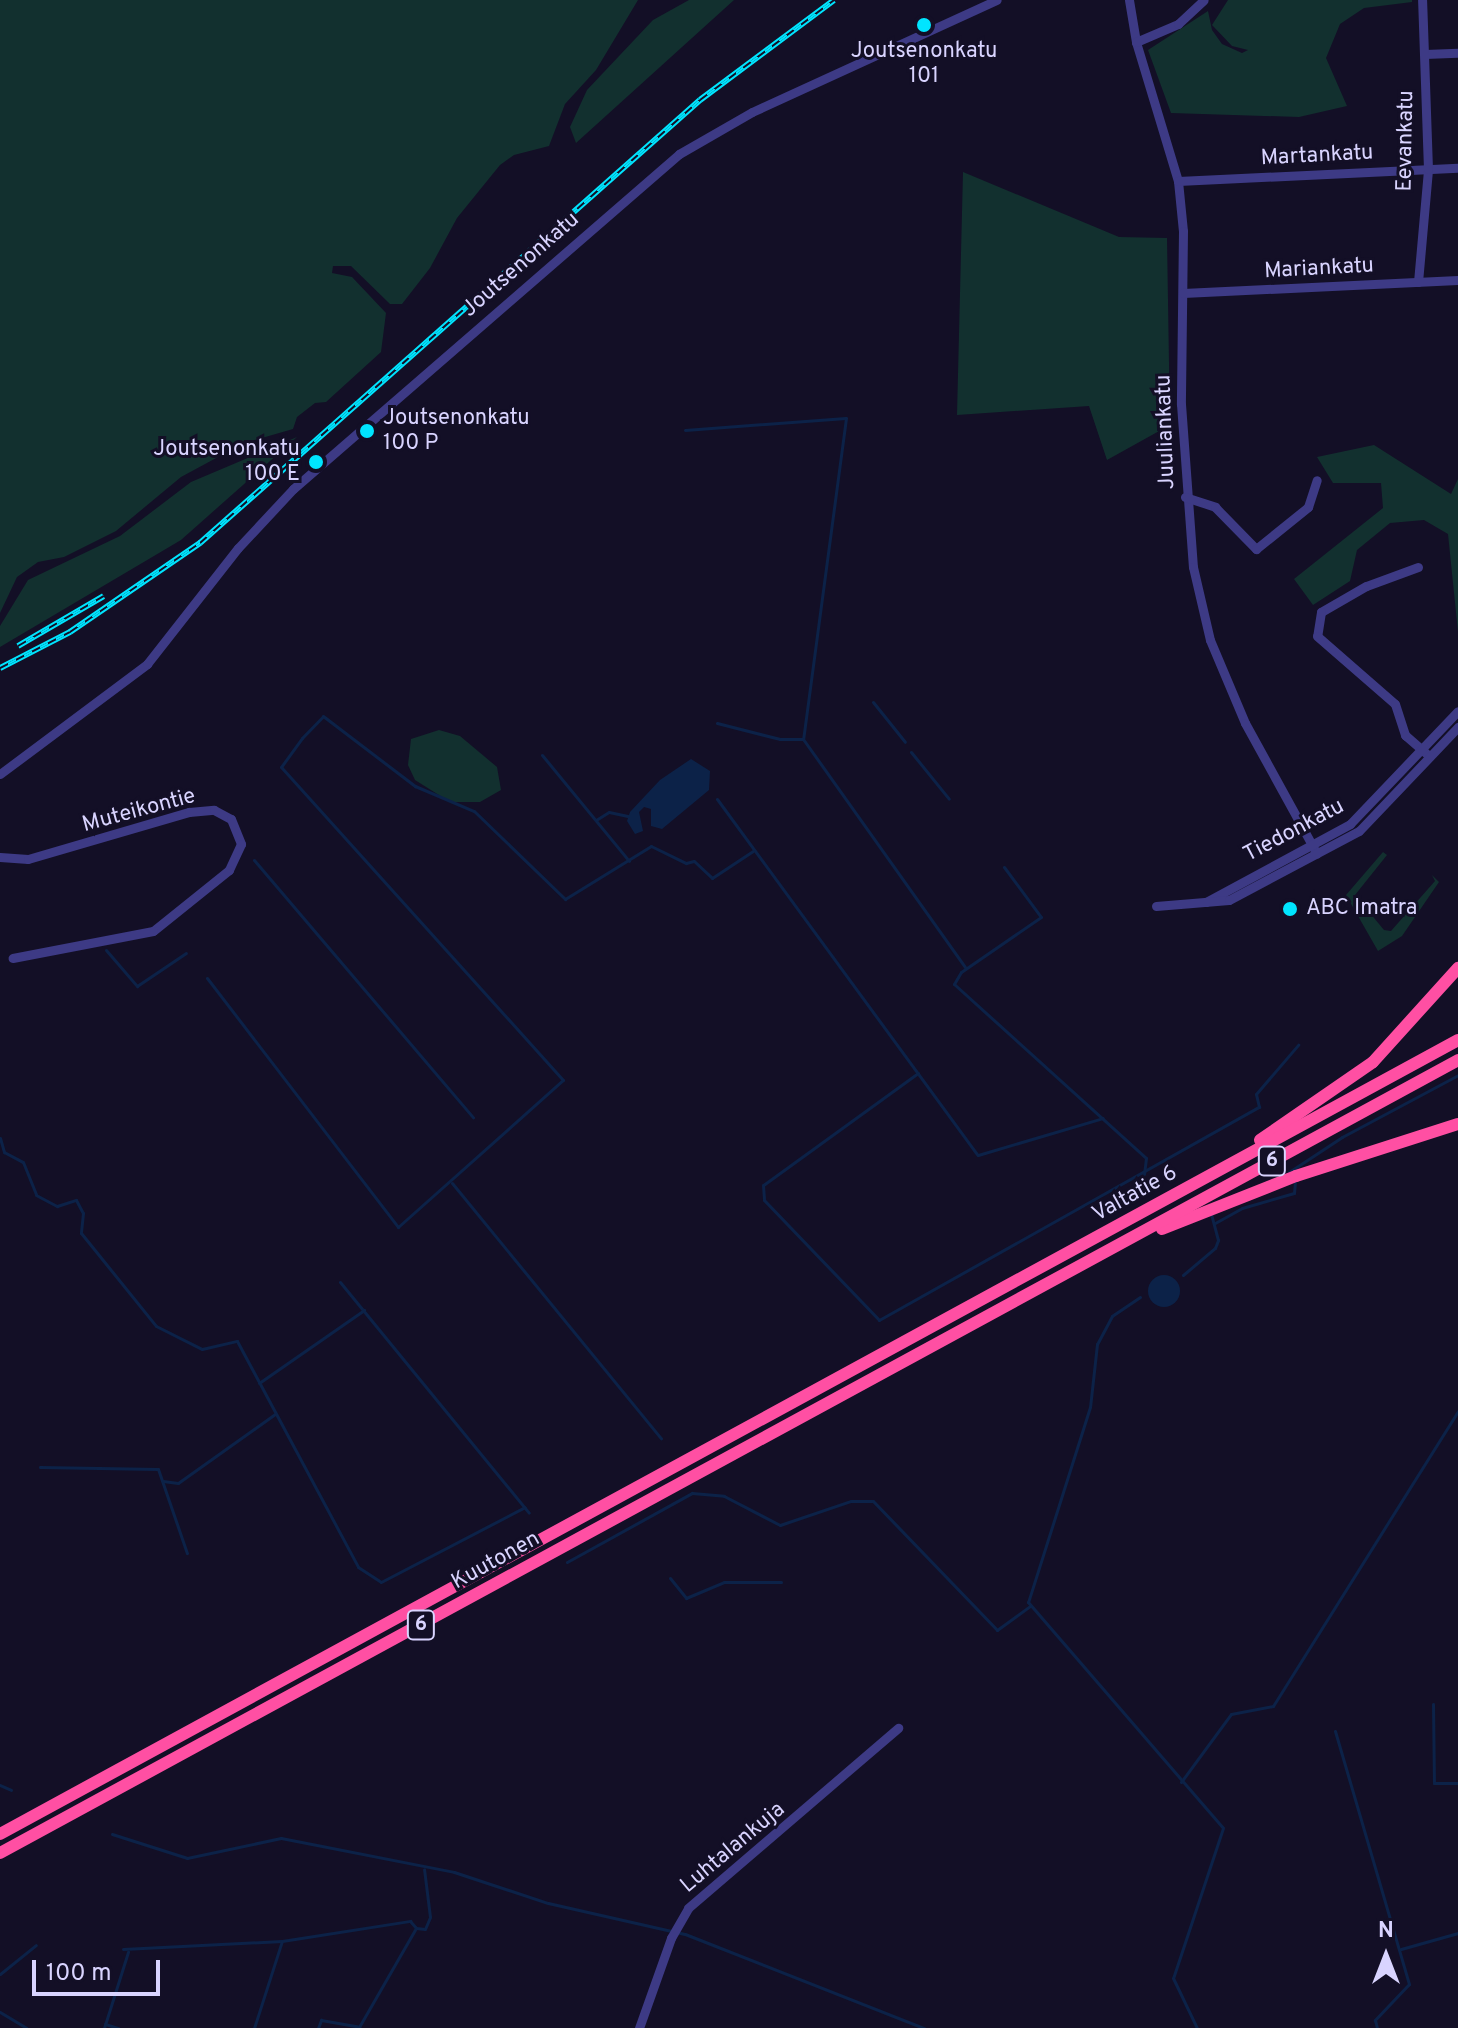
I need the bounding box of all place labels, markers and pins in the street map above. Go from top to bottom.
marker: Joutsenonkatu 101 [915,16,933,34]
place label: Joutsenonkatu 101 [851,38,997,90]
place label: Joutsenonkatu 100 P [383,405,530,456]
marker: Joutsenonkatu 100 P [358,422,376,440]
place label: Joutsenonkatu 100 E [153,436,300,488]
marker: Joutsenonkatu 100 E [307,453,325,471]
place label: ABC Imatra [1306,896,1417,922]
marker: ABC Imatra [1281,900,1299,918]

